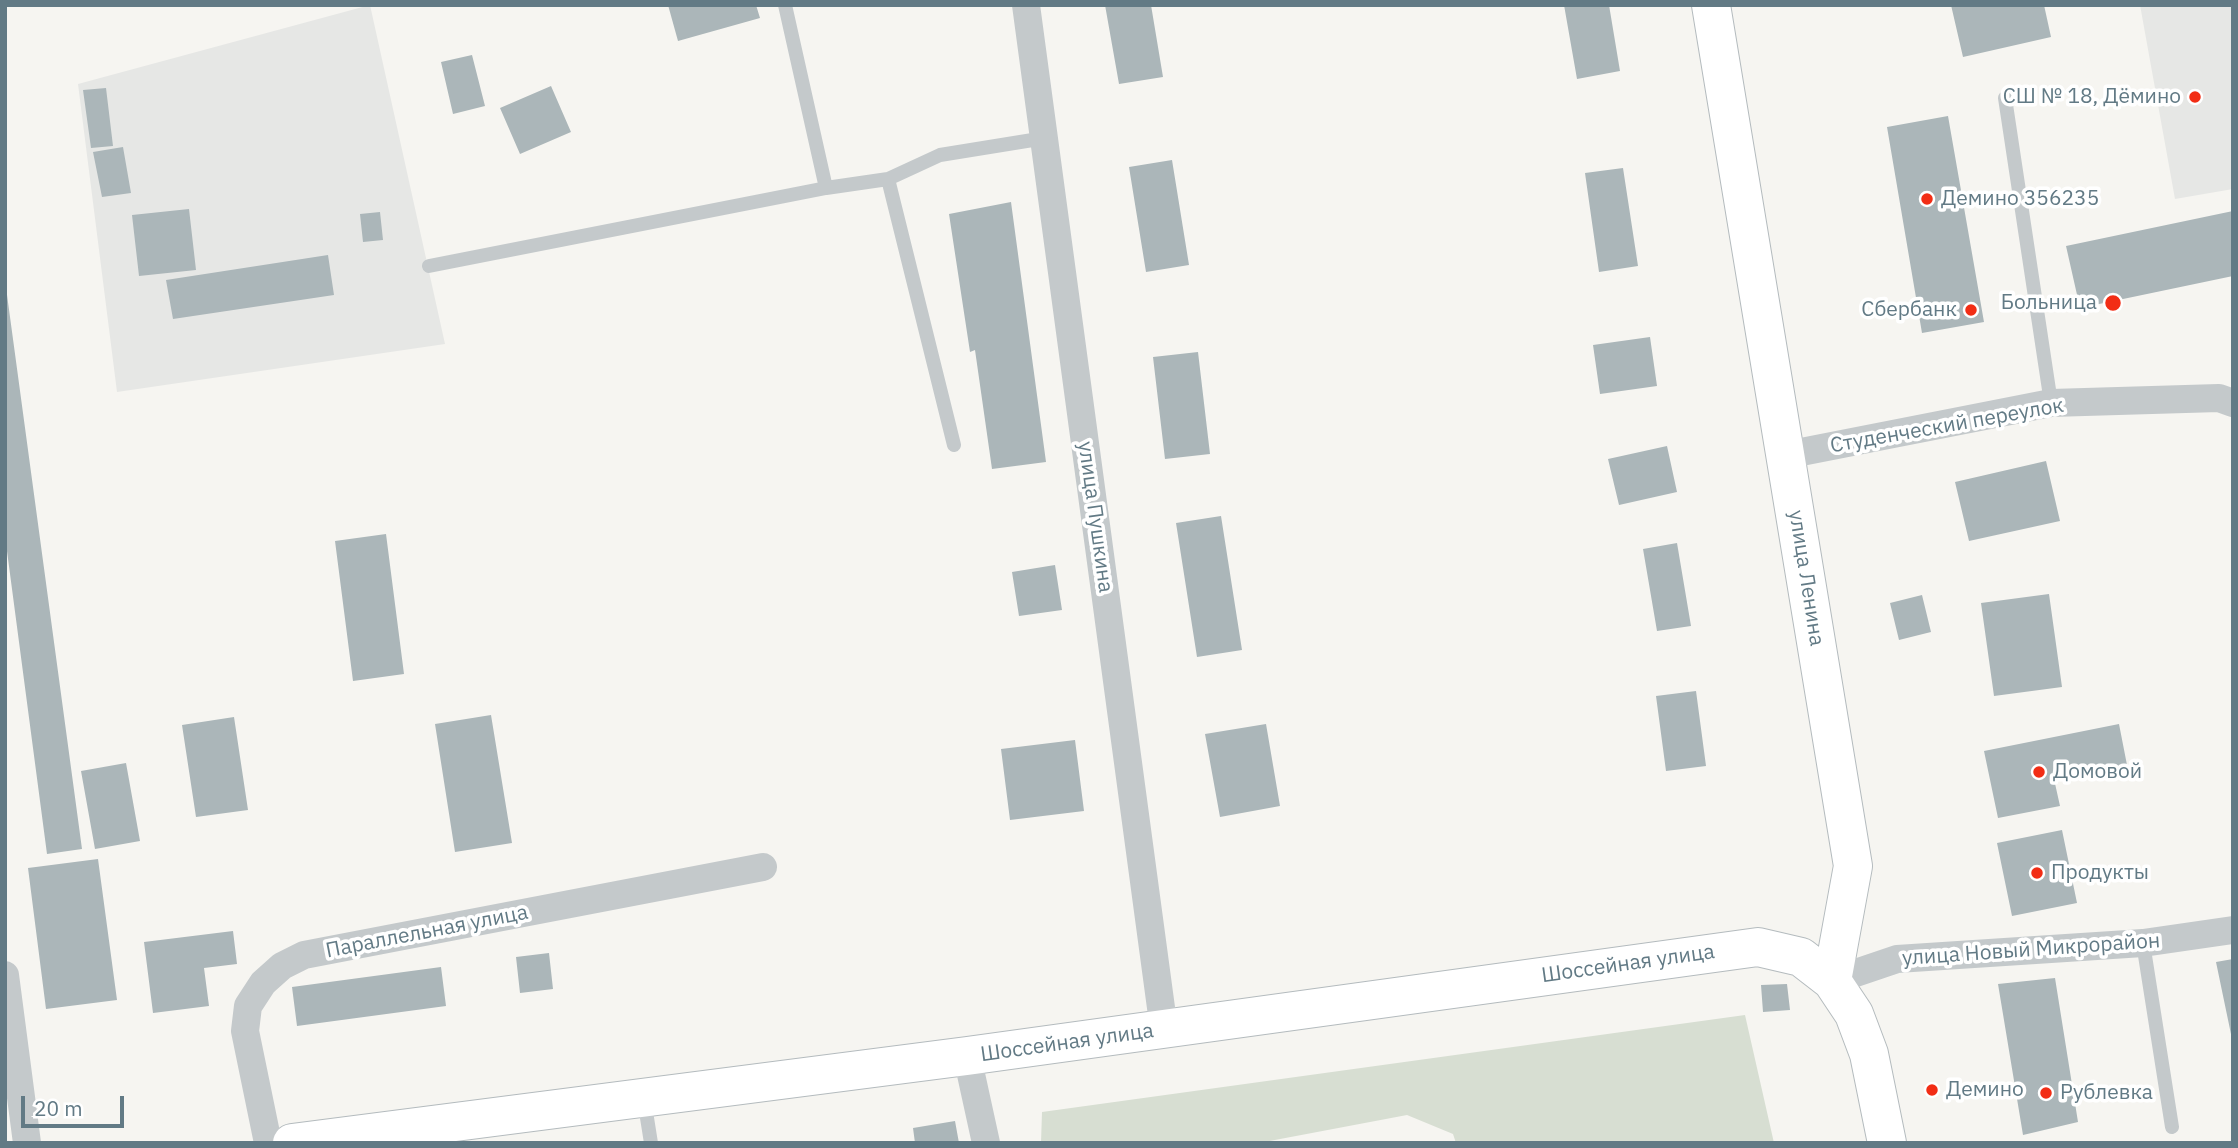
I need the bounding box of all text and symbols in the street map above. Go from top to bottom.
place label: СШ № 18, Дёмино [2003,84,2181,110]
marker: СШ № 18, Дёмино [2187,89,2203,105]
place label: Демино 356235 [1941,186,2099,212]
marker: Демино 356235 [1919,191,1935,207]
place label: Больница [2001,290,2097,316]
marker: Больница [2103,293,2123,313]
place label: Сбербанк [1861,297,1957,323]
marker: Сбербанк [1963,302,1979,318]
street label: Студенческий переулок [1828,393,2066,459]
street label: улица Пушкина [1072,440,1118,594]
street label: улица Ленина [1783,508,1829,648]
place label: Домовой [2053,759,2142,785]
marker: Домовой [2031,764,2047,780]
place label: Продукты [2051,860,2149,886]
marker: Продукты [2029,865,2045,881]
street label: Параллельная улица [324,900,530,964]
street label: улица Новый Микрорайон [1901,928,2161,972]
street label: Шоссейная улица [1540,939,1716,989]
street label: Шоссейная улица [979,1018,1155,1068]
place label: Демино [1946,1077,2024,1103]
place label: Рублевка [2060,1080,2153,1106]
scale bar [24,1082,128,1126]
marker: Демино [1924,1082,1940,1098]
marker: Рублевка [2038,1085,2054,1101]
text: 20 m [34,1094,83,1122]

